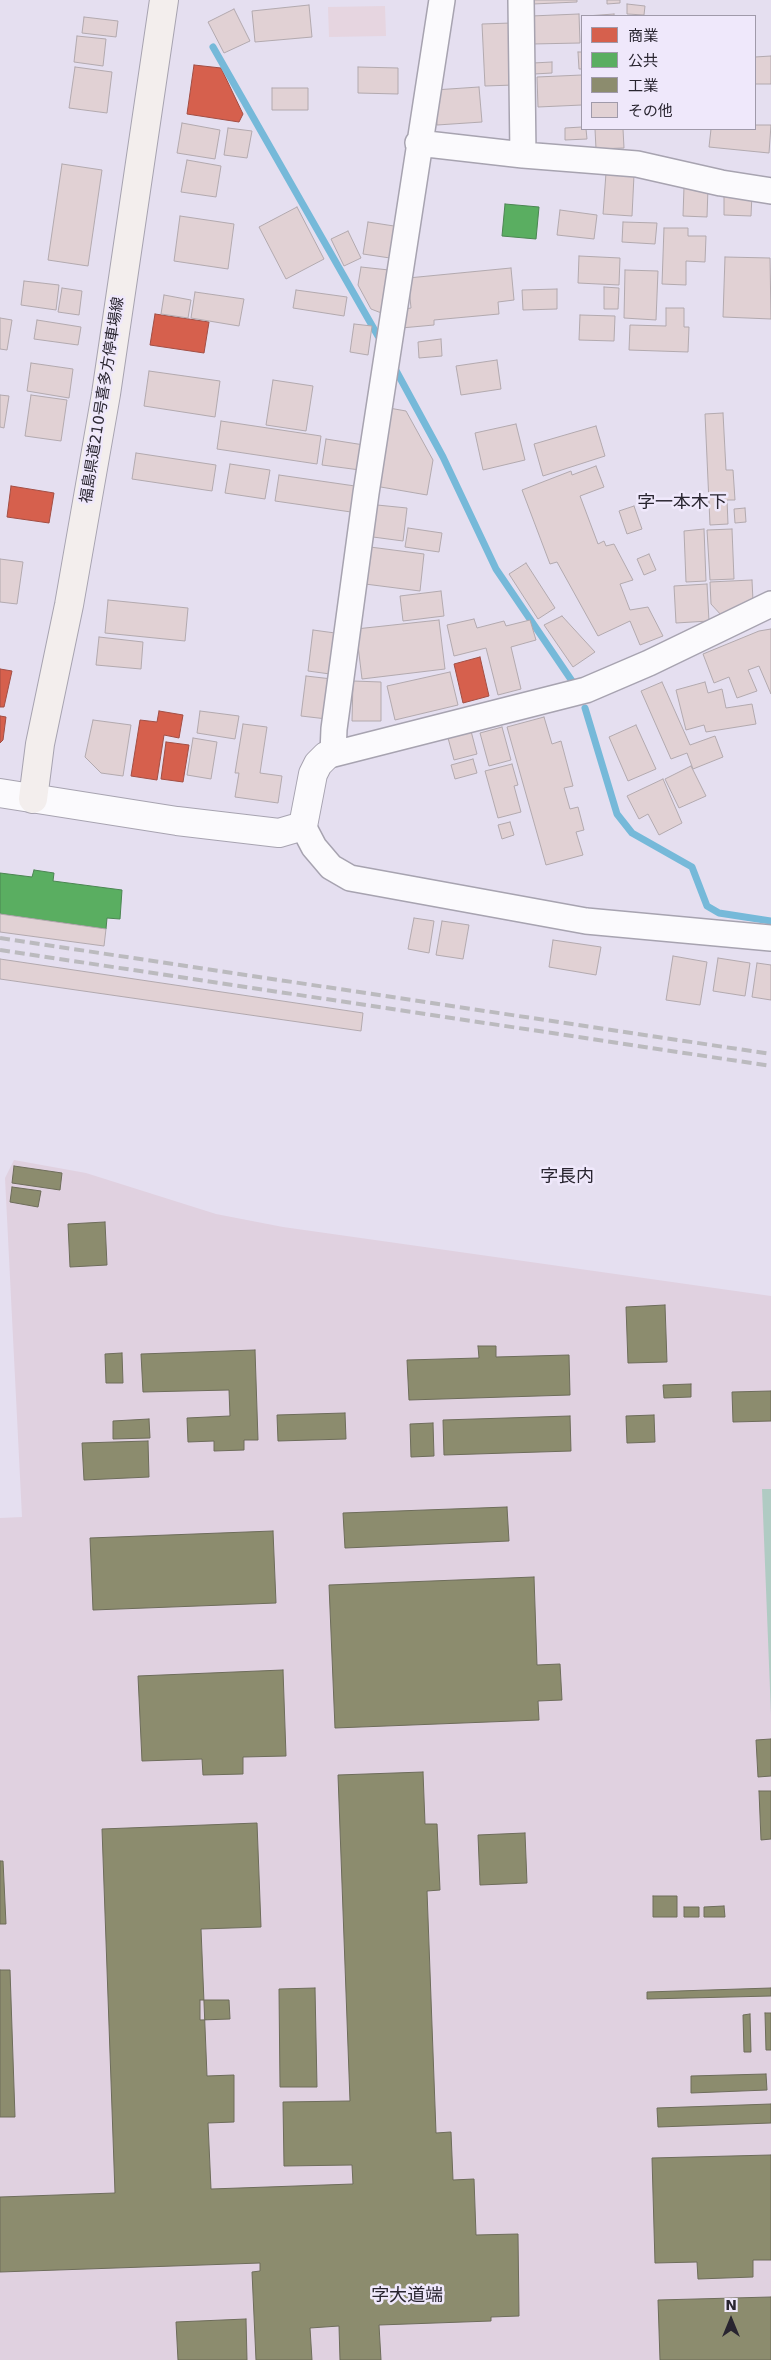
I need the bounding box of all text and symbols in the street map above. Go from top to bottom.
legend [581,15,756,130]
text: 商業 [628,27,658,45]
text: 公共 [628,52,658,70]
text: 工業 [628,77,658,95]
text: その他 [628,102,673,120]
street label: 福島県道210号喜多方停車場線 [78,296,128,504]
district label: 字一本木下 [637,492,727,514]
district label: 字長内 [540,1166,594,1188]
district label: 字大道端 [371,2285,443,2307]
north arrow [706,2295,756,2345]
text: N [725,2297,737,2313]

